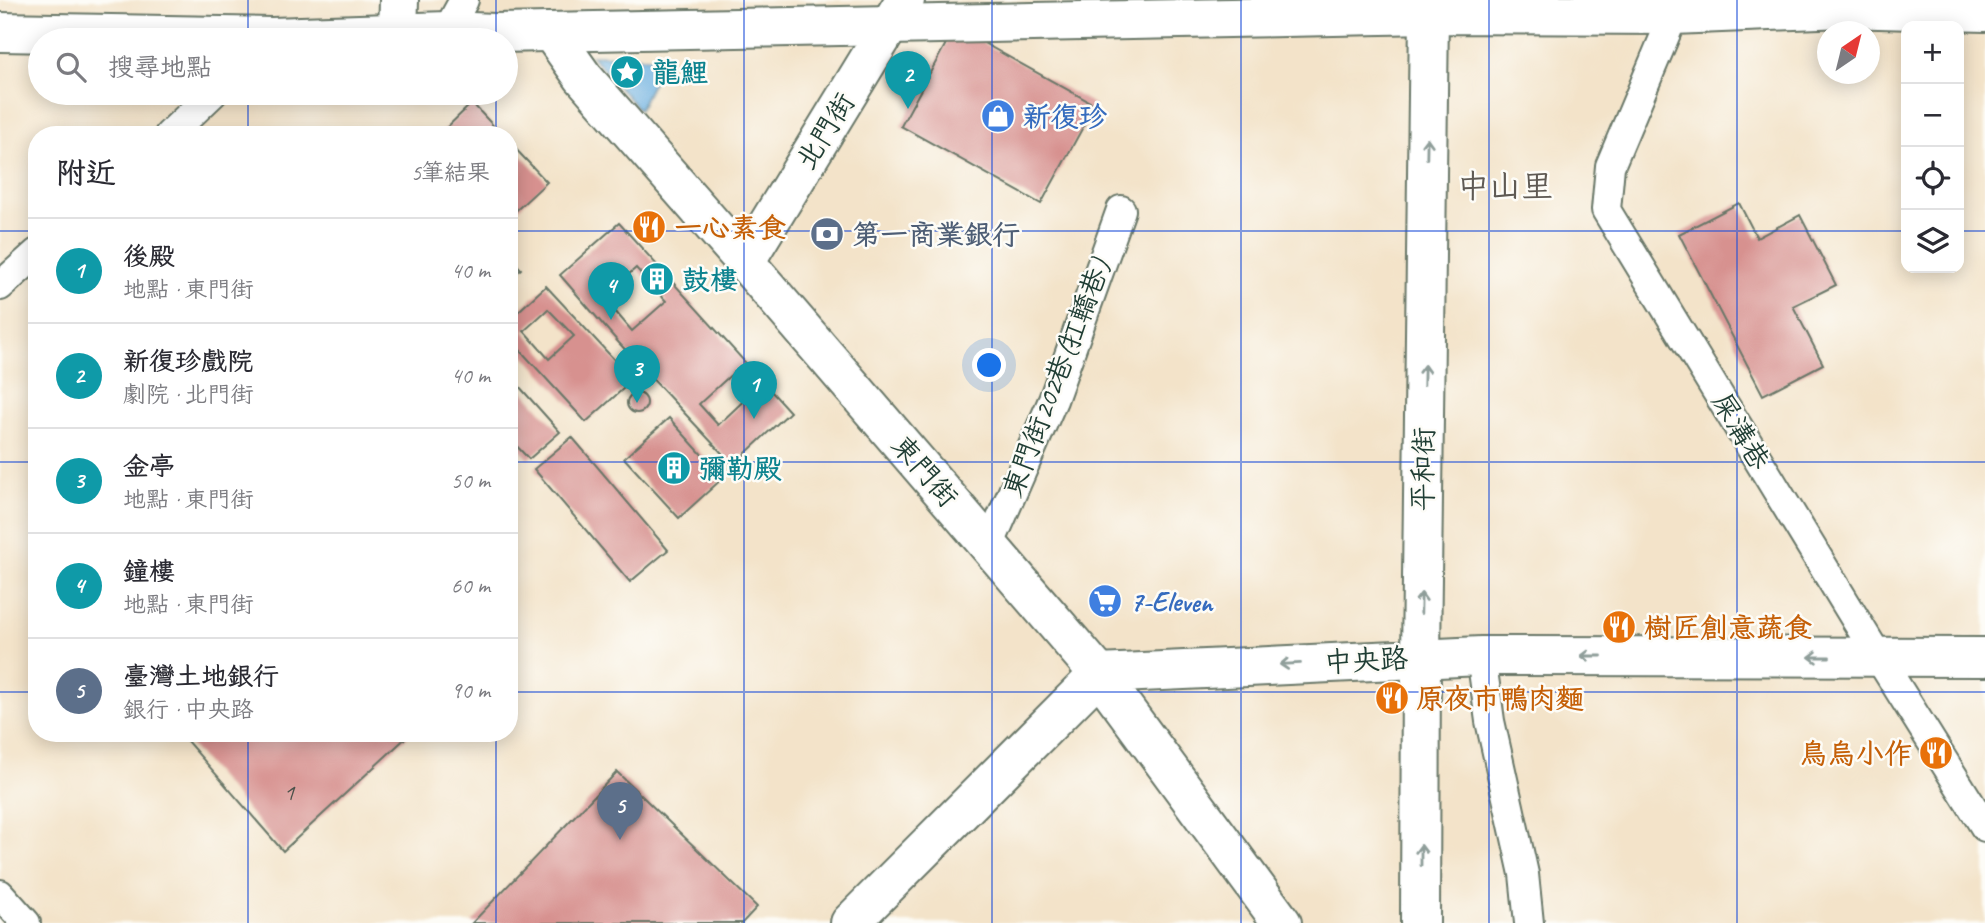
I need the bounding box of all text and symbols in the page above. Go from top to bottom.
north arrow [1817,21,1880,84]
map controls [1901,21,1964,273]
button: + [1901,21,1964,84]
search box [28,28,518,105]
icon: search [52,48,90,86]
text: 搜尋地點 [108,51,212,84]
pin: 2 [885,51,931,109]
place icon: 龍鯉 [608,53,646,91]
place label: 龍鯉 [652,55,708,90]
button: − [1901,84,1964,147]
street label: 北門街 [788,86,862,176]
shop icon: 新復珍 [979,97,1017,135]
place label: 新復珍 [1023,99,1107,134]
one-way arrow [1420,137,1434,160]
button: locate [1901,147,1964,210]
text: 附近 [56,154,116,192]
text: 5筆結果 [411,158,490,187]
district label: 中山里 [1457,166,1553,207]
restaurant icon: 一心素食 [630,208,668,246]
place label: 一心素食 [674,210,786,245]
button: layers [1901,210,1964,273]
bank icon: 第一商業銀行 [808,215,846,253]
place label: 第一商業銀行 [852,217,1020,252]
text: 後殿 [123,240,175,273]
street label: 東門街202巷(扛轎巷) [994,252,1118,502]
text: 1 [74,256,84,285]
text: 40 m [451,256,490,285]
building icon: 鼓樓 [638,260,676,298]
pin: 4 [588,262,634,320]
place label: 鼓樓 [682,262,738,297]
text: 地點 · 東門街 [123,275,253,304]
text: 新復珍戲院 [123,345,253,378]
pin: 3 [614,345,660,403]
your location [972,348,1006,382]
text: 2 [74,361,84,390]
text: 40 m [451,361,490,390]
pin: 1 [731,361,777,419]
one-way arrow [1418,364,1431,387]
text: 劇院 · 北門街 [123,380,253,409]
street label: 屎溝巷 [1704,386,1778,477]
street label: 平和街 [1405,427,1441,511]
street label: 東門街 [884,428,966,514]
building icon: 彌勒殿 [655,449,693,487]
text: 金亭 [123,450,175,483]
place label: 彌勒殿 [698,451,782,486]
text: 3 [74,466,84,495]
text: 50 m [451,466,490,495]
text: 地點 · 東門街 [123,485,253,514]
text: 鐘樓 [123,555,175,588]
text: 4 [74,571,84,600]
text: 60 m [451,571,490,600]
supermarket icon: 7-Eleven [1086,582,1124,620]
place label: 7-Eleven [1130,584,1215,619]
text: 地點 · 東門街 [123,590,253,619]
one-way arrow [1415,592,1428,615]
restaurant icon: 樹匠創意蔬食 [1600,608,1638,646]
place label: 樹匠創意蔬食 [1644,610,1812,645]
street label: 中央路 [1323,640,1409,680]
one-way arrow [1580,649,1603,663]
one-way arrow [1808,650,1831,664]
one-way arrow [1279,658,1302,671]
text: 臺灣土地銀行 [123,660,279,693]
text: 5 [74,676,84,705]
text: 90 m [451,676,490,705]
restaurant icon: 原夜市鴨肉麵 [1373,679,1411,717]
place label: 原夜市鴨肉麵 [1416,681,1584,716]
text: 銀行 · 中央路 [123,695,253,724]
restaurant icon: 鳥烏小作 [1917,734,1955,772]
place label: 鳥烏小作 [1800,736,1912,771]
house number: 1 [284,777,296,807]
pin: 5 [597,782,643,840]
one-way arrow [1414,844,1428,867]

